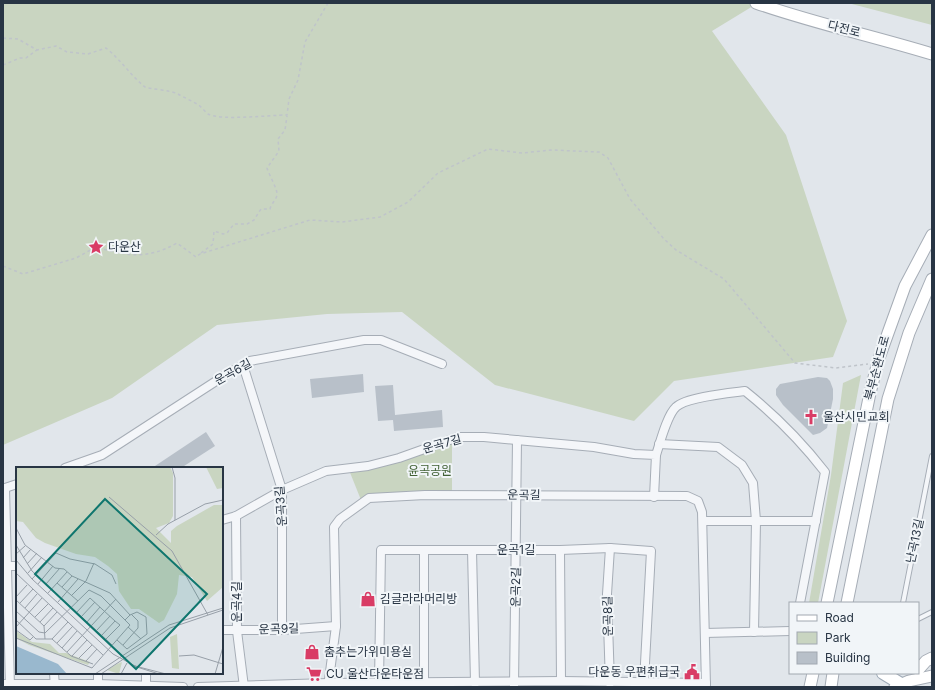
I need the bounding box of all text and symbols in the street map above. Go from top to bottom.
street label: 다전로 [826,17,862,40]
place icon: 다운산 [87,238,105,256]
place label: 다운산 [108,239,141,254]
street label: 북부순환도로 [861,334,892,402]
street label: 운곡6길 [211,355,254,388]
church icon: 울산시민교회 [802,408,820,426]
place label: 울산시민교회 [823,409,889,424]
street label: 운곡7길 [421,431,463,456]
park label: 윤곡공원 [408,463,452,478]
inset map [16,467,223,674]
street label: 운곡3길 [272,485,289,527]
street label: 운곡길 [507,487,541,502]
street label: 난곡13길 [902,517,927,565]
street label: 운곡1길 [497,542,535,557]
street label: 운곡2길 [508,567,523,607]
street label: 운곡4길 [229,582,244,622]
shop icon: 김글라라머리방 [359,590,377,608]
place label: 김글라라머리방 [380,591,457,606]
street label: 운곡8길 [600,596,615,636]
legend [789,602,919,674]
text: Road [825,610,854,625]
street label: 운곡9길 [258,620,300,637]
text: Park [825,630,851,645]
shop icon: 춤추는가위미용실 [303,643,321,661]
place label: 춤추는가위미용실 [324,644,412,659]
text: Building [825,650,870,665]
public building icon: 다운동 우편취급국 [683,663,701,681]
place label: 다운동 우편취급국 [588,664,680,679]
supermarket icon: CU 울산다운타운점 [305,665,323,683]
place label: CU 울산다운타운점 [326,666,424,681]

